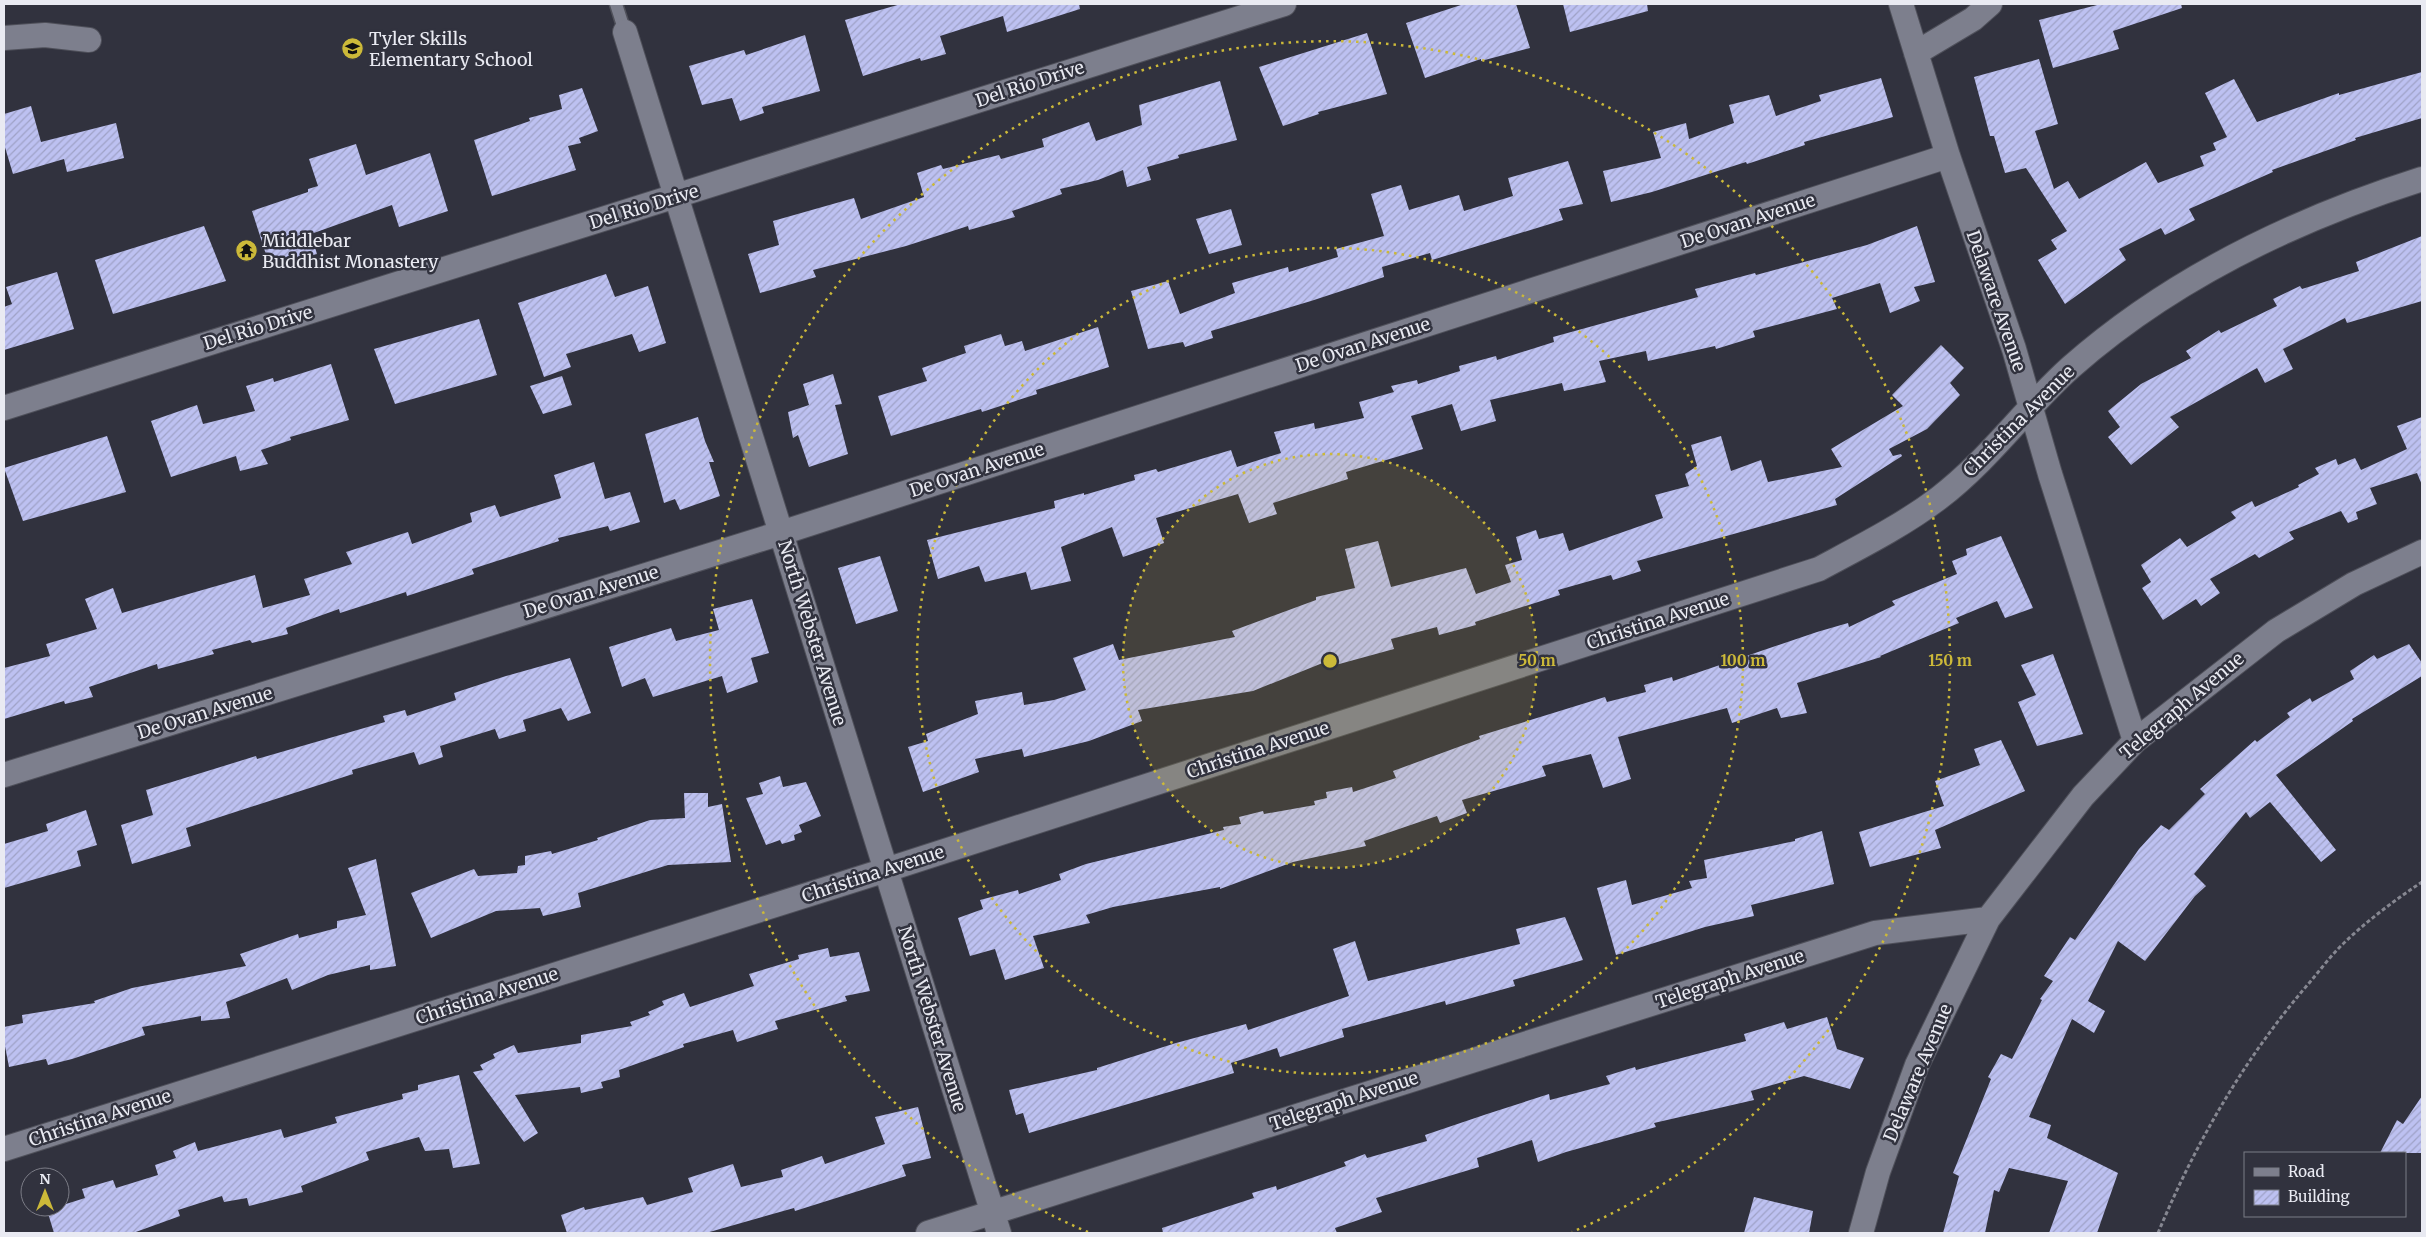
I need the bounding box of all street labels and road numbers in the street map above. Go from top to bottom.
street label: Del Rio Drive [973,55,1087,112]
street label: Del Rio Drive [586,179,701,234]
street label: De Ovan Avenue [1678,188,1818,253]
street label: Delaware Avenue [1962,227,2031,374]
street label: Del Rio Drive [200,300,315,355]
street label: De Ovan Avenue [1293,312,1433,377]
street label: Christina Avenue [1958,360,2079,481]
street label: De Ovan Avenue [907,437,1047,502]
street label: North Webster Avenue [773,537,852,729]
street label: De Ovan Avenue [520,560,661,623]
street label: Christina Avenue [1584,587,1732,654]
street label: Telegraph Avenue [2115,647,2248,764]
street label: De Ovan Avenue [134,681,275,744]
street label: Christina Avenue [1184,716,1332,783]
street label: Christina Avenue [799,840,947,907]
street label: North Webster Avenue [893,923,972,1115]
street label: Telegraph Avenue [1653,944,1807,1013]
street label: Christina Avenue [413,962,561,1029]
street label: Delaware Avenue [1878,1000,1957,1145]
street label: Telegraph Avenue [1267,1066,1421,1135]
street label: Christina Avenue [26,1084,174,1151]

